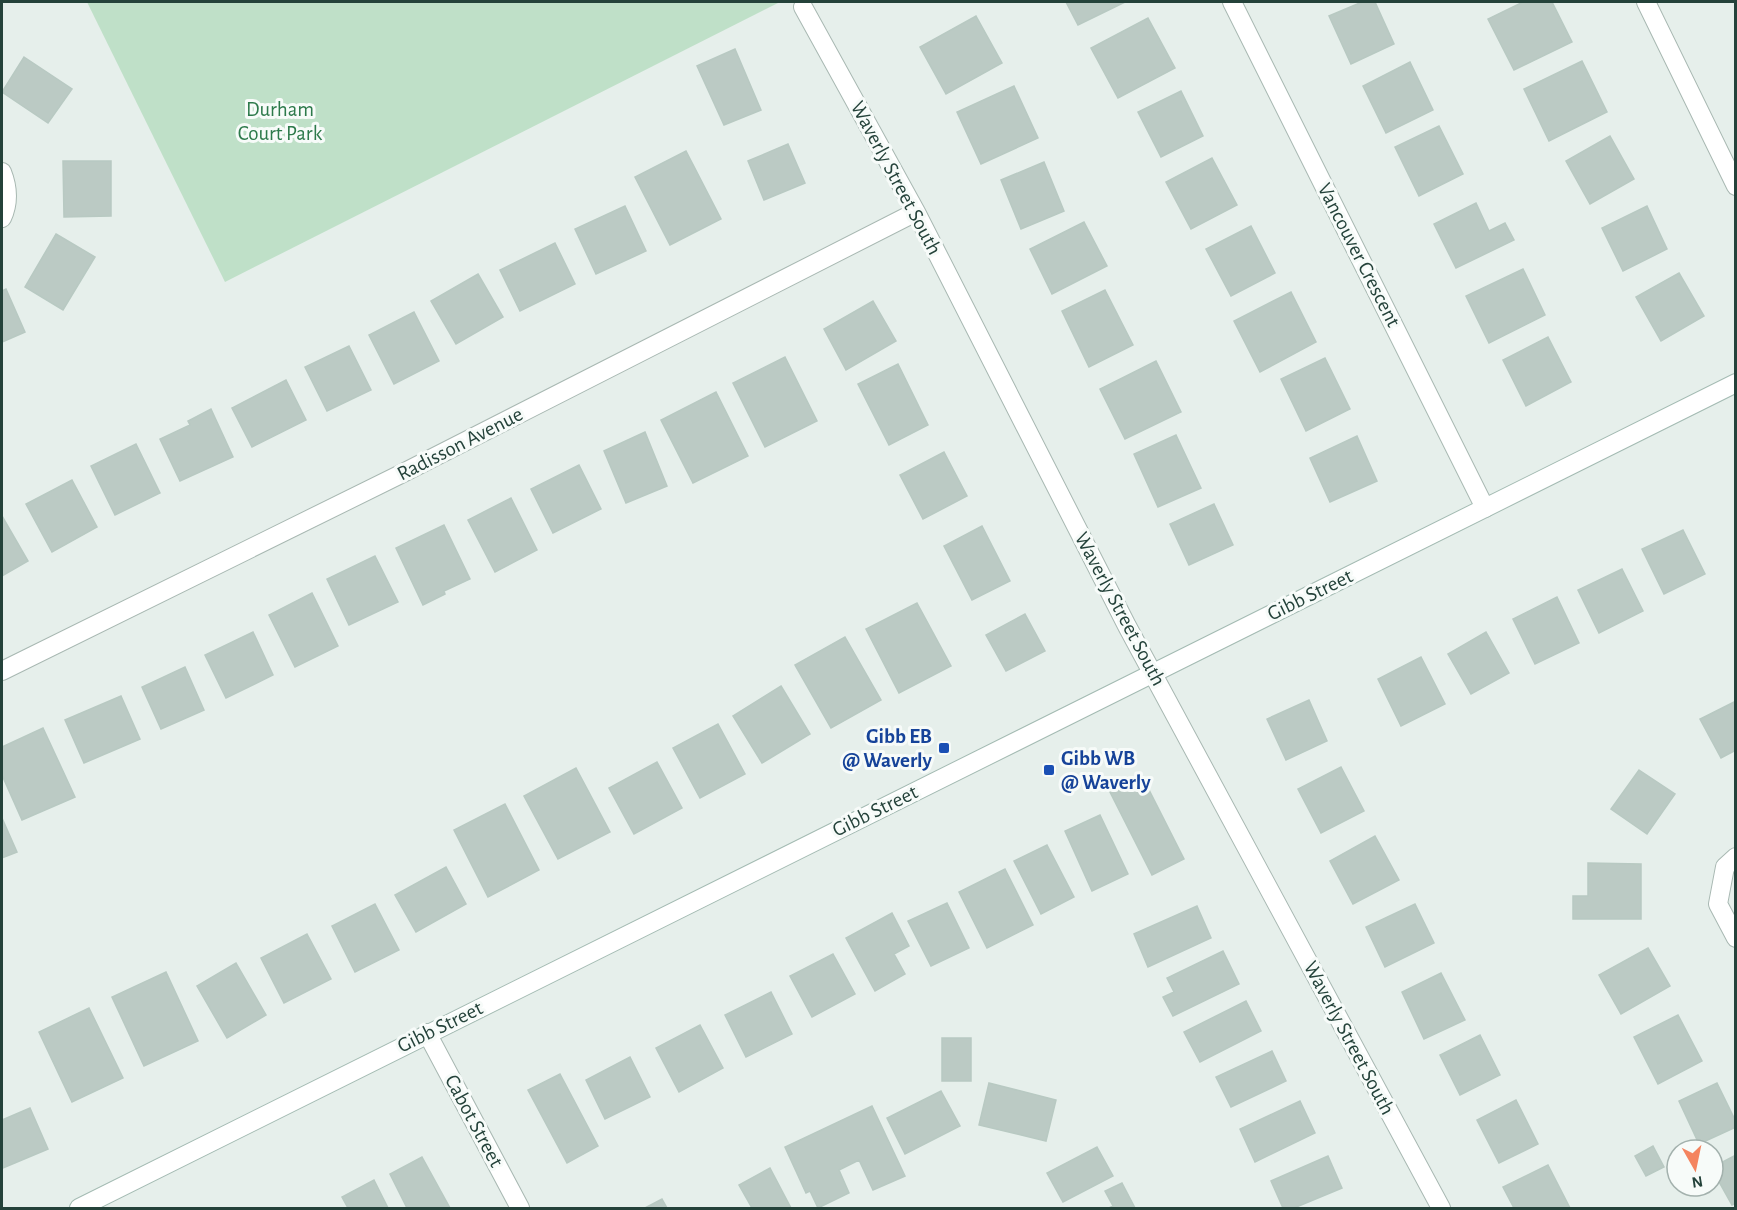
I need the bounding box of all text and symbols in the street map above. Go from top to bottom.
street label: Waverly Street South [847,98,945,258]
park label: Durham Court Park [238,99,323,144]
street label: Vancouver Crescent [1314,180,1404,331]
street label: Radisson Avenue [394,403,526,485]
street label: Waverly Street South [1071,529,1169,689]
street label: Gibb Street [1264,565,1356,625]
place label: Gibb EB @ Waverly [842,726,933,771]
marker: Gibb EB @ Waverly [937,741,951,755]
place label: Gibb WB @ Waverly [1061,748,1151,793]
marker: Gibb WB @ Waverly [1042,763,1056,777]
street label: Gibb Street [829,781,921,841]
street label: Waverly Street South [1300,958,1398,1118]
street label: Gibb Street [394,997,486,1057]
street label: Cabot Street [441,1071,507,1171]
north arrow [1665,1138,1725,1198]
text: N [1690,1173,1704,1191]

